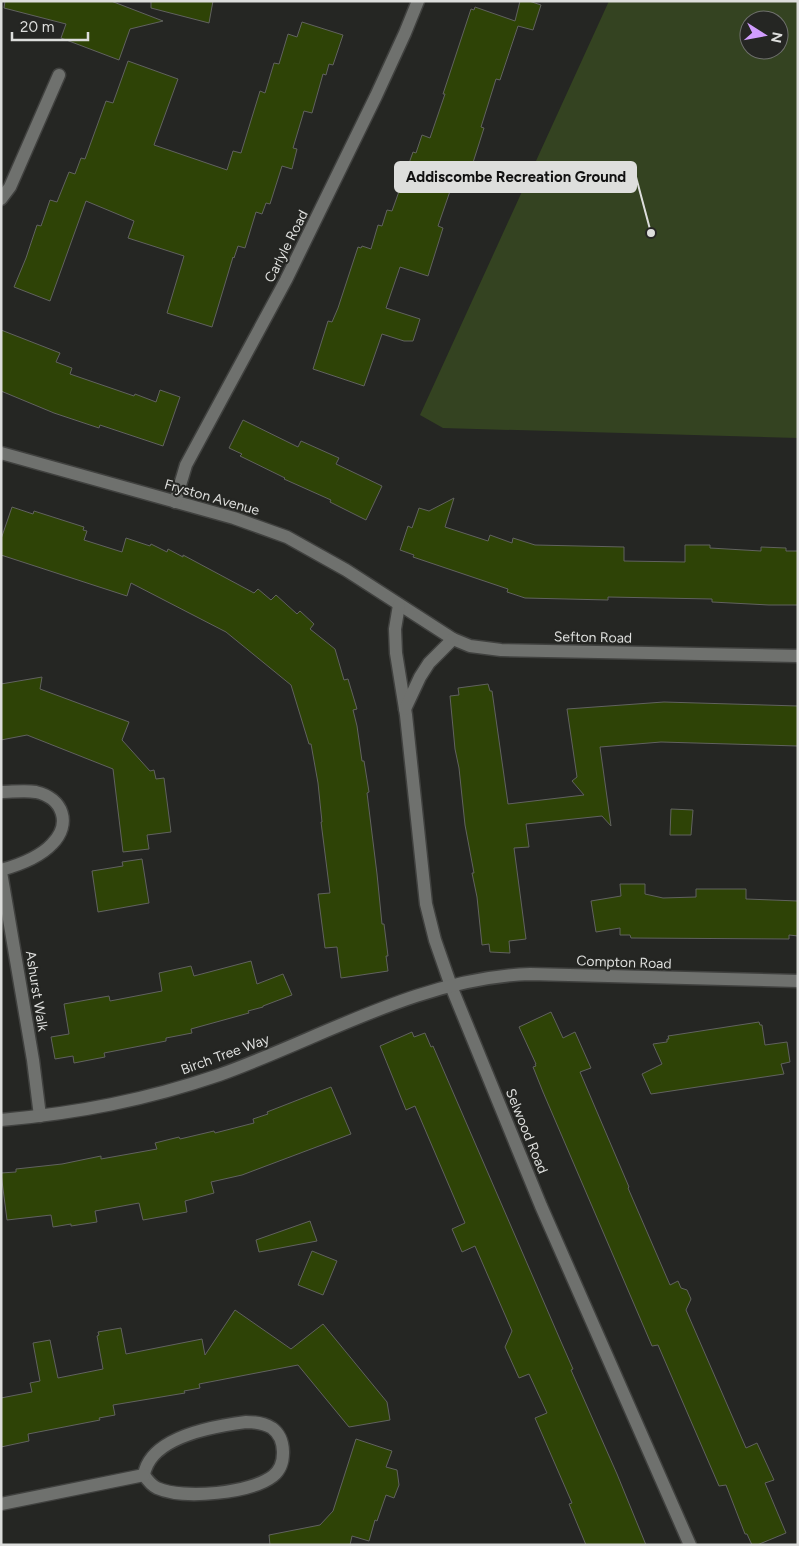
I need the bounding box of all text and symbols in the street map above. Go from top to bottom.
scale bar [12,10,89,42]
north arrow [739,10,789,60]
text: 20 m [20,18,54,36]
text: N [767,30,786,44]
callout: Addiscombe Recreation Ground [395,162,636,192]
text: Addiscombe Recreation Ground [406,168,626,186]
street label: Carlyle Road [261,207,312,285]
street label: Fryston Avenue [162,476,262,519]
street label: Sefton Road [554,628,632,647]
street label: Ashurst Walk [22,949,51,1033]
street label: Compton Road [576,952,672,973]
street label: Birch Tree Way [178,1030,272,1078]
street label: Selwood Road [502,1086,551,1176]

